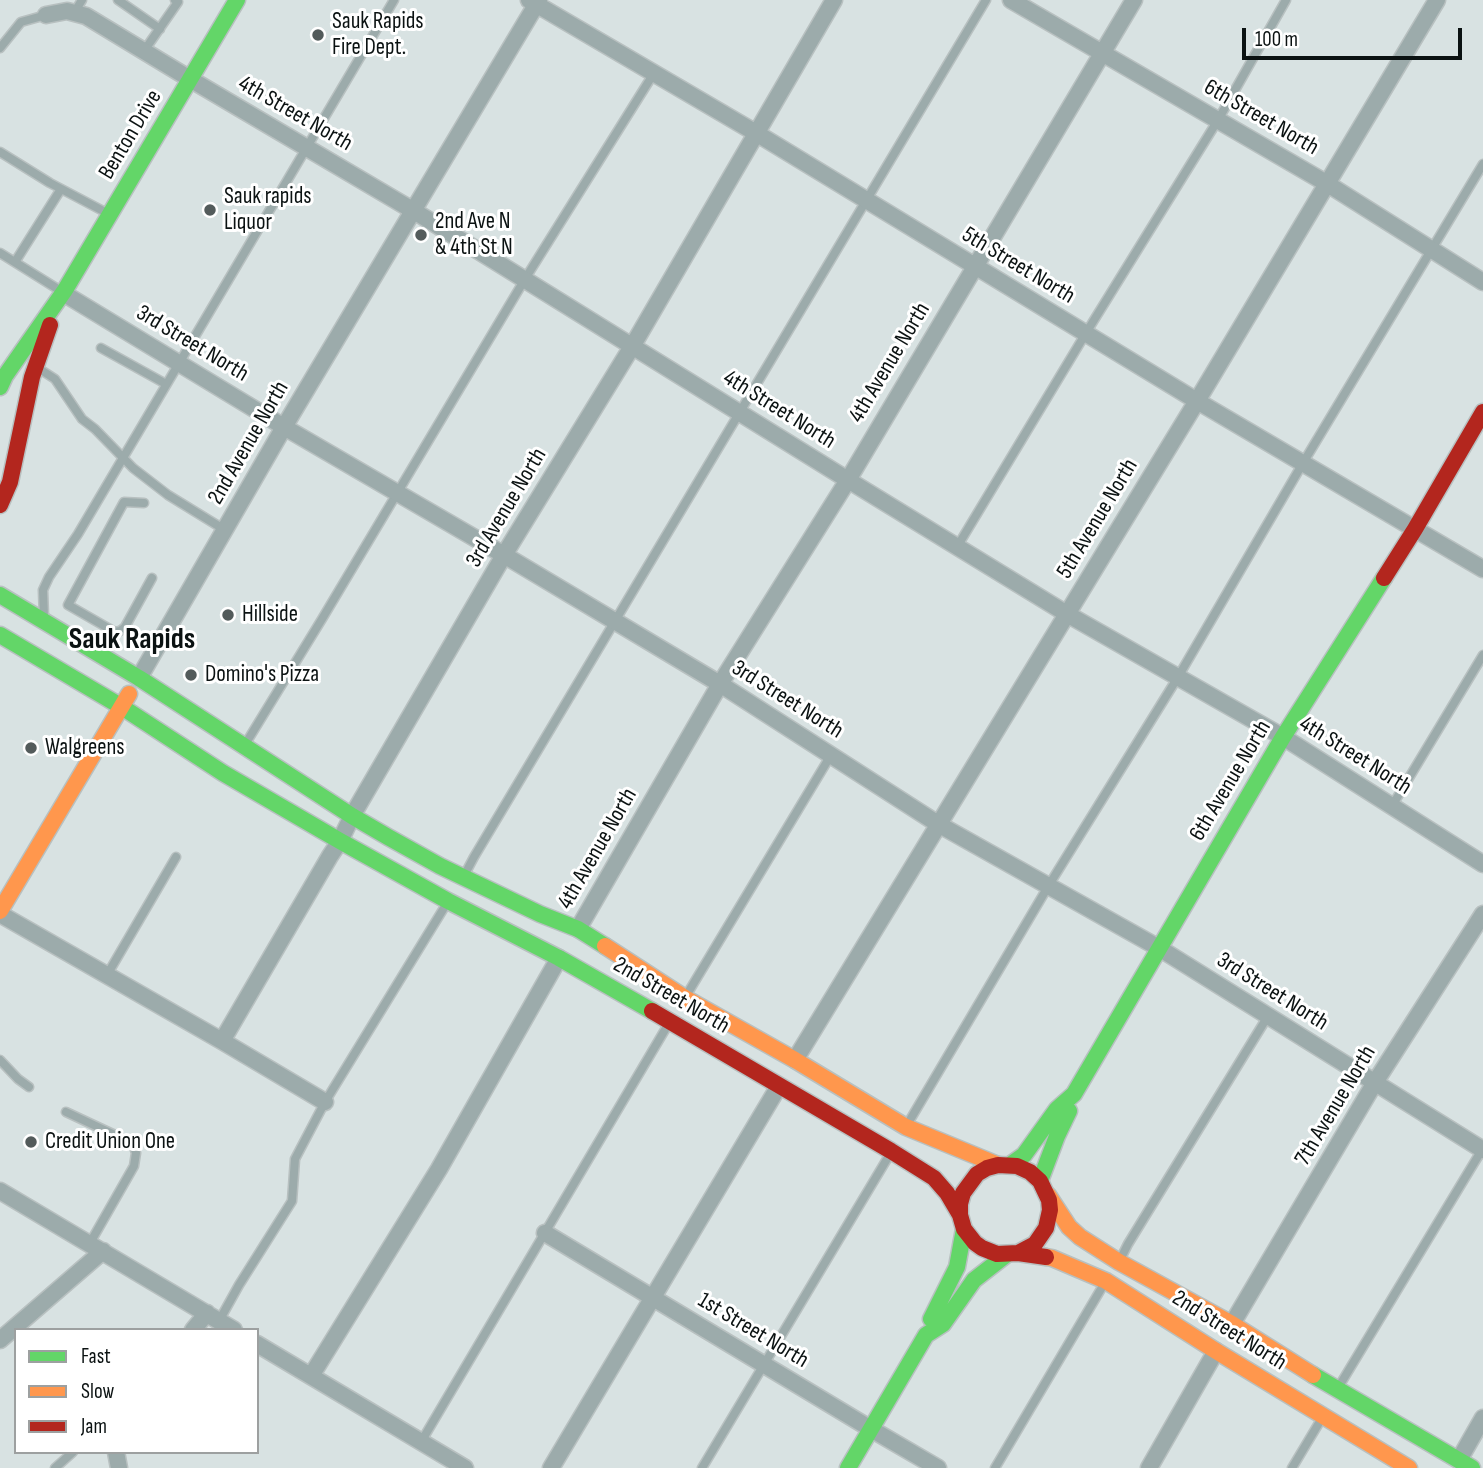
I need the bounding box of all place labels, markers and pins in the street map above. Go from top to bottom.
place label: Sauk Rapids Fire Dept. [332,8,424,62]
marker: Sauk Rapids Fire Dept. [310,27,326,43]
place label: Sauk rapids Liquor [224,183,311,237]
marker: Sauk rapids Liquor [202,202,218,218]
place label: 2nd Ave N & 4th St N [435,208,513,262]
marker: 2nd Ave N & 4th St N [413,227,429,243]
place label: Hillside [242,601,298,629]
marker: Hillside [220,607,236,623]
place label: Domino's Pizza [205,661,319,689]
marker: Domino's Pizza [183,667,199,683]
place label: Walgreens [45,734,124,762]
marker: Walgreens [23,740,39,756]
place label: Credit Union One [45,1128,175,1156]
marker: Credit Union One [23,1134,39,1150]

